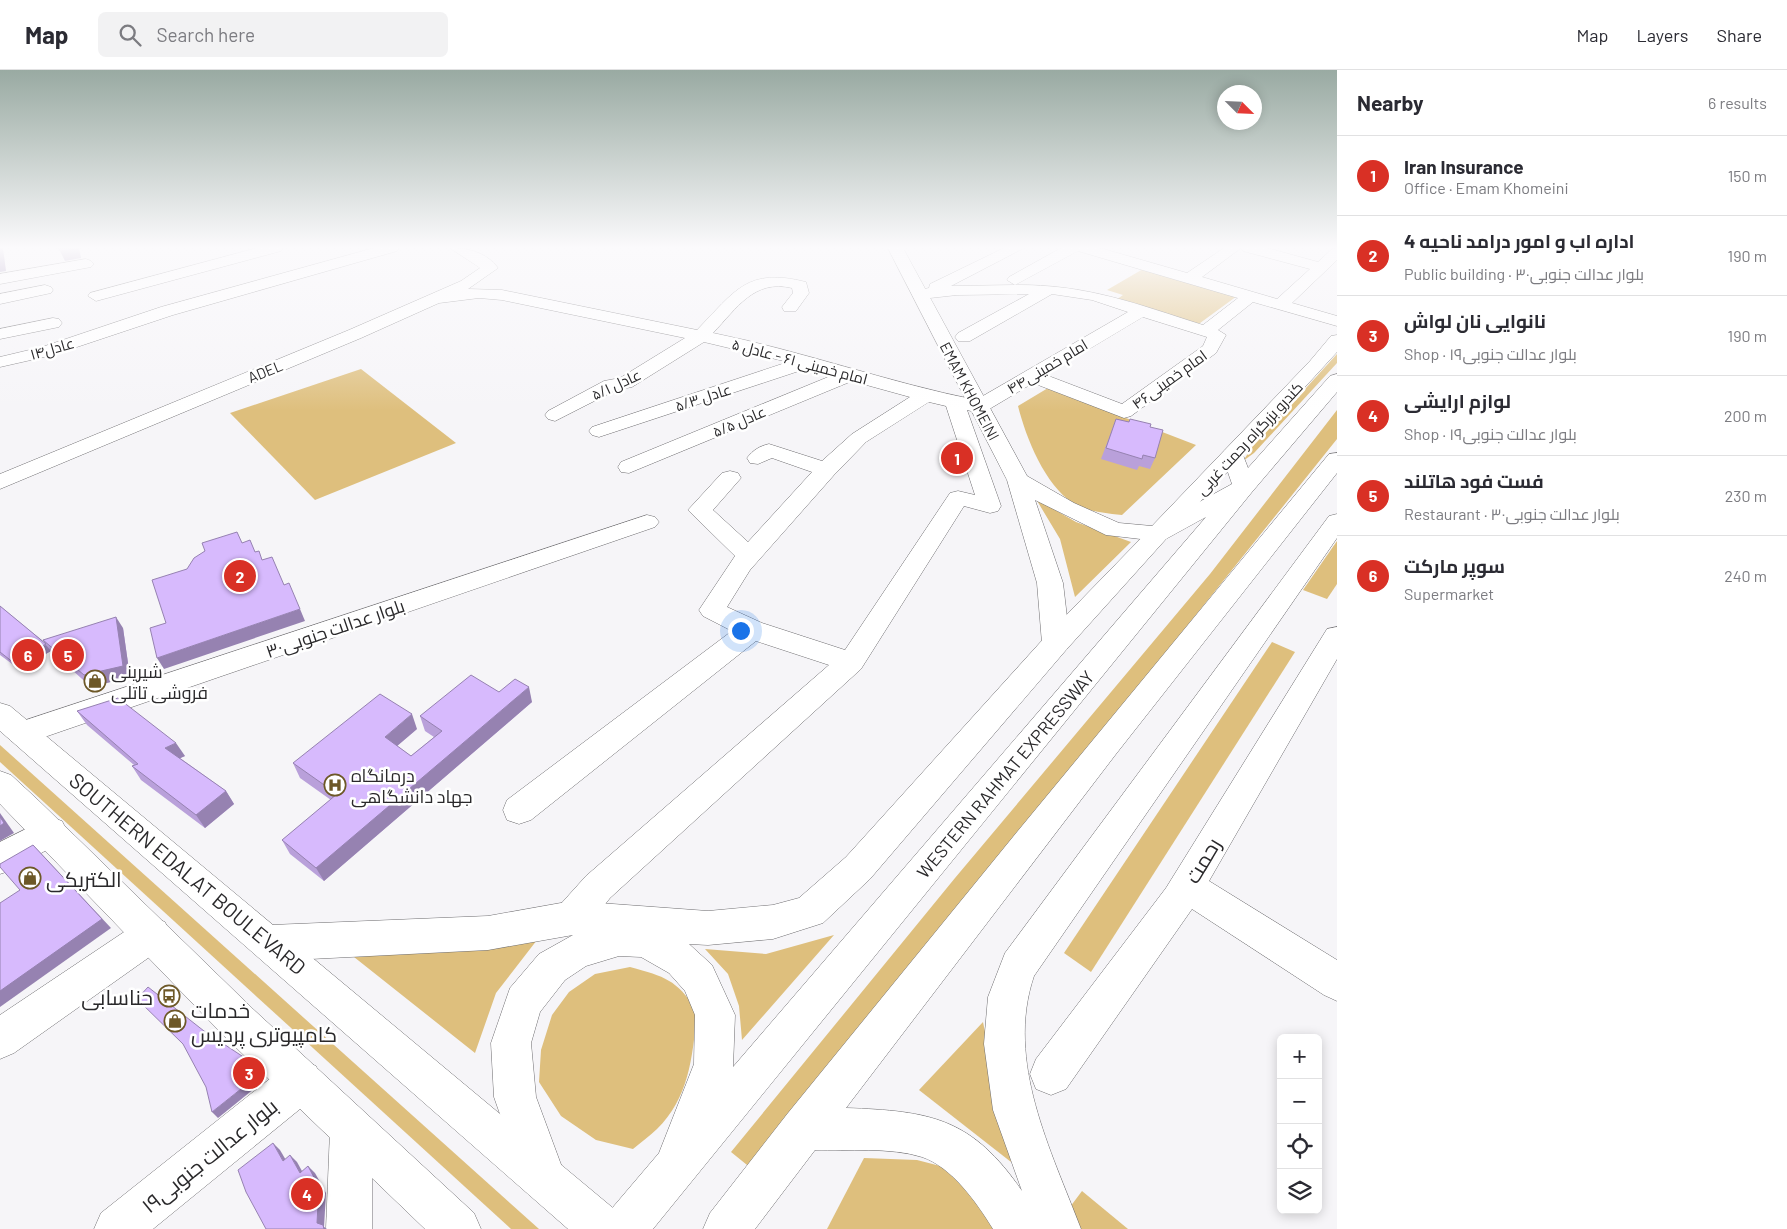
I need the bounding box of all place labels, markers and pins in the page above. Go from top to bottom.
pin: 1 [941,439,973,477]
pin: 2 [224,557,256,595]
pin: 6 [12,636,44,674]
pin: 5 [52,636,84,674]
place label: شیرینی فروشی تاتلی [111,660,208,704]
shop icon: شیرینی فروشی تاتلی [83,669,107,693]
place label: درمانگاه جهاد دانشگاهی [351,764,473,808]
hospital icon: درمانگاه جهاد دانشگاهی [323,773,347,797]
shop icon: الکتریکی [18,866,42,890]
place label: الکتریکی [46,866,122,893]
place label: حناسابی [81,984,153,1011]
bus stop icon: حناسابی [157,984,181,1008]
place label: خدمات کامپیوتری پردیس [191,997,337,1049]
shop icon: خدمات کامپیوتری پردیس [163,1009,187,1033]
pin: 3 [233,1054,265,1092]
pin: 4 [291,1175,323,1213]

